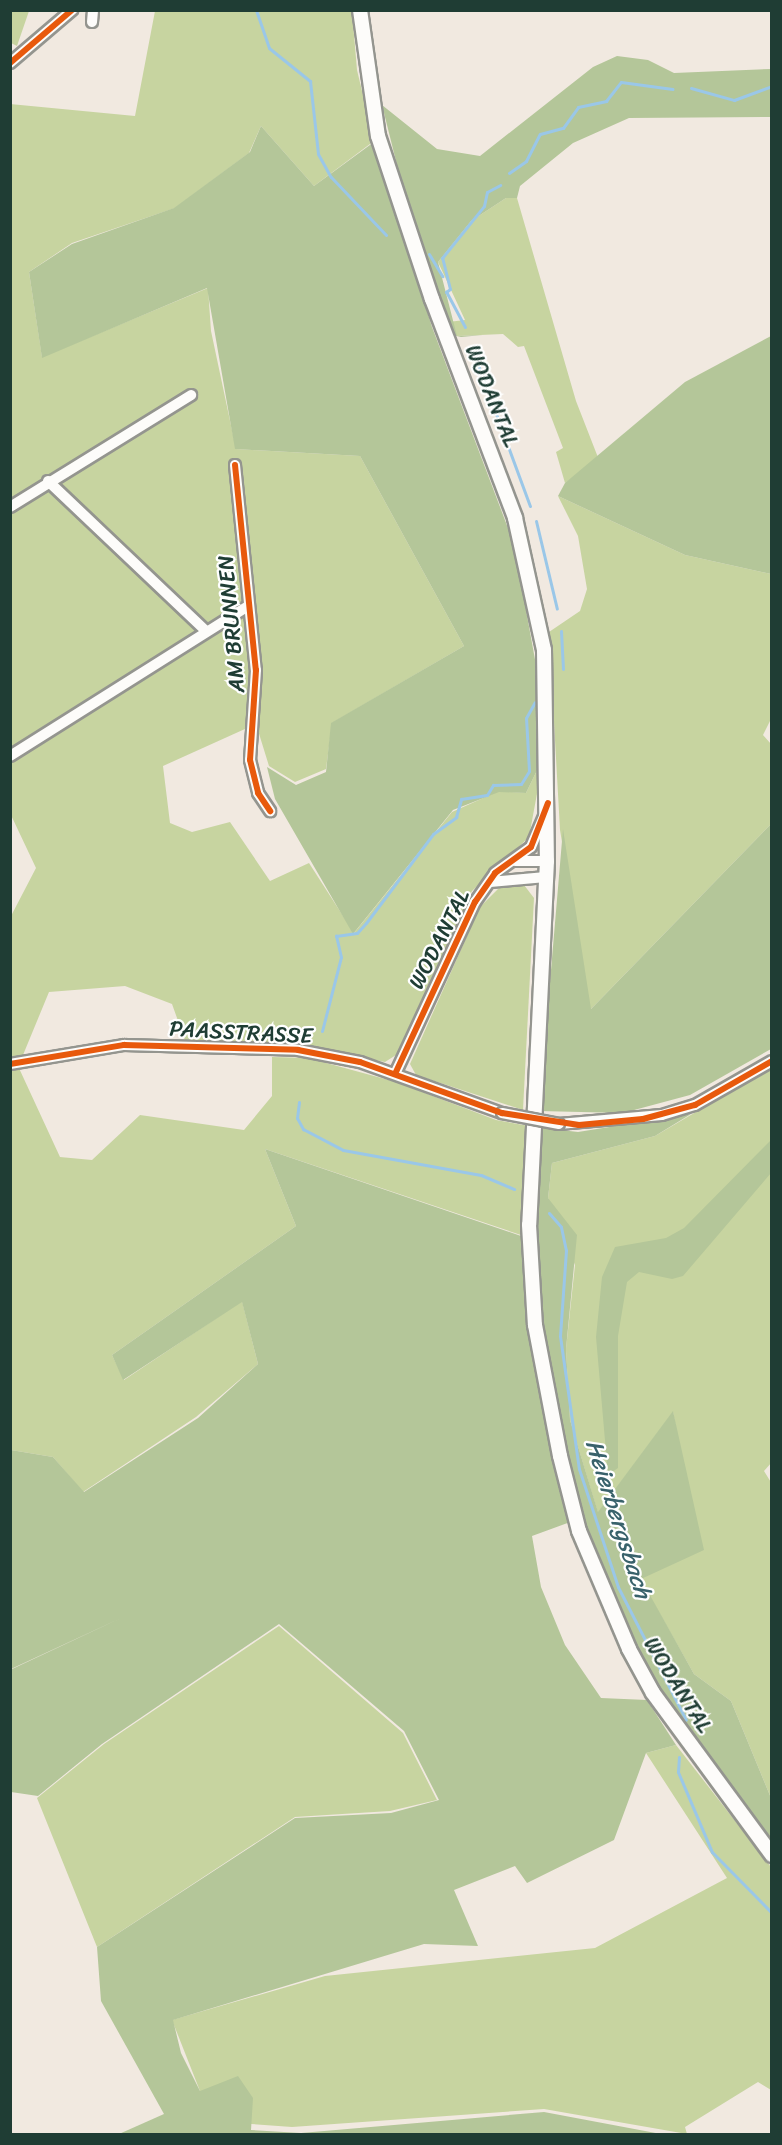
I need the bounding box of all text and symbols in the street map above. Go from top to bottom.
street label: WODANTAL [459,341,525,451]
street label: AM BRUNNEN [212,554,250,694]
street label: WODANTAL [403,885,475,993]
street label: PAASSTRASSE [169,1015,313,1049]
water label: Heierbergsbach [579,1436,657,1602]
street label: WODANTAL [638,1632,718,1738]

